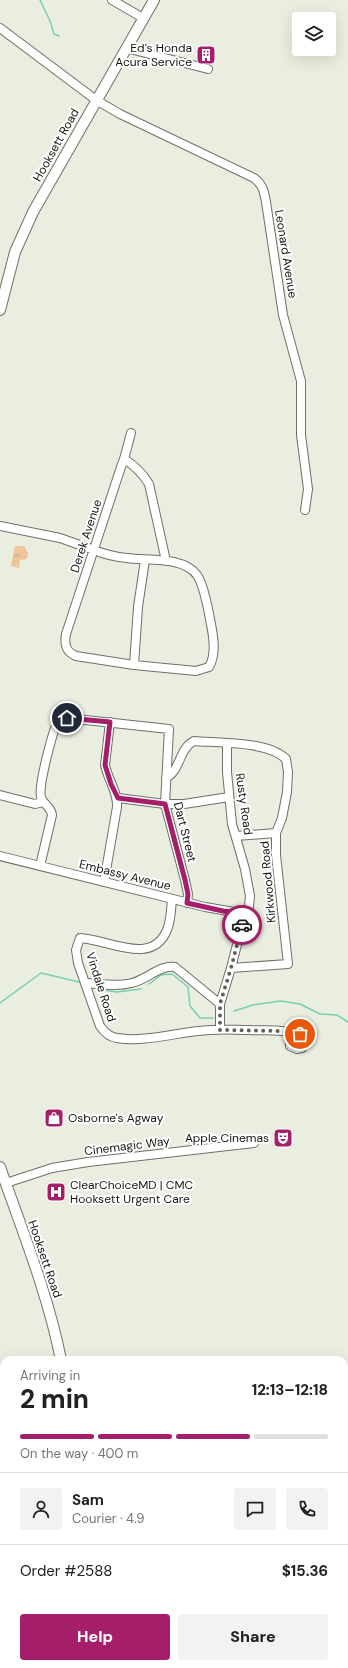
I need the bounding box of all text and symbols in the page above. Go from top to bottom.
map controls [292,12,336,56]
button: layers [292,12,336,56]
place label: Ed's Honda Acura Service [115,40,192,70]
building icon: Ed's Honda Acura Service [195,44,217,66]
street label: Hooksett Road [29,106,83,184]
street label: Leonard Avenue [271,209,301,299]
street label: Derek Avenue [67,497,105,575]
pin [50,701,84,735]
icon: home [56,707,78,729]
street label: Rusty Road [232,772,256,836]
street label: Dart Street [170,800,200,864]
street label: Kirkwood Road [256,840,280,924]
street label: Embassy Avenue [77,856,173,894]
courier [222,905,262,945]
icon: car [231,914,253,936]
street label: Vindale Road [82,950,120,1024]
pin [283,1017,317,1051]
icon: bag [289,1023,311,1045]
shop icon: Osborne's Agway [43,1107,65,1129]
place label: Osborne's Agway [68,1110,164,1126]
theatre icon: Apple Cinemas [272,1127,294,1149]
place label: Apple Cinemas [185,1130,269,1146]
street label: Cinemagic Way [83,1133,171,1159]
place label: ClearChoiceMD | CMC Hooksett Urgent Care [70,1177,193,1207]
hospital icon: ClearChoiceMD | CMC Hooksett Urgent Care [45,1181,67,1203]
street label: Hooksett Road [24,1218,66,1300]
text: Arriving in [20,1367,80,1384]
text: 12:13–12:18 [252,1380,328,1400]
text: 2 min [20,1382,89,1416]
text: On the way · 400 m [20,1445,138,1462]
button: person [20,1488,62,1530]
button: chat [234,1488,276,1530]
button: phone [286,1488,328,1530]
text: Sam [72,1490,104,1510]
text: Courier · 4.9 [72,1510,144,1527]
text: Order #2588 [20,1561,112,1581]
text: $15.36 [282,1561,328,1581]
button: Help [20,1614,170,1660]
button: Share [178,1614,328,1660]

